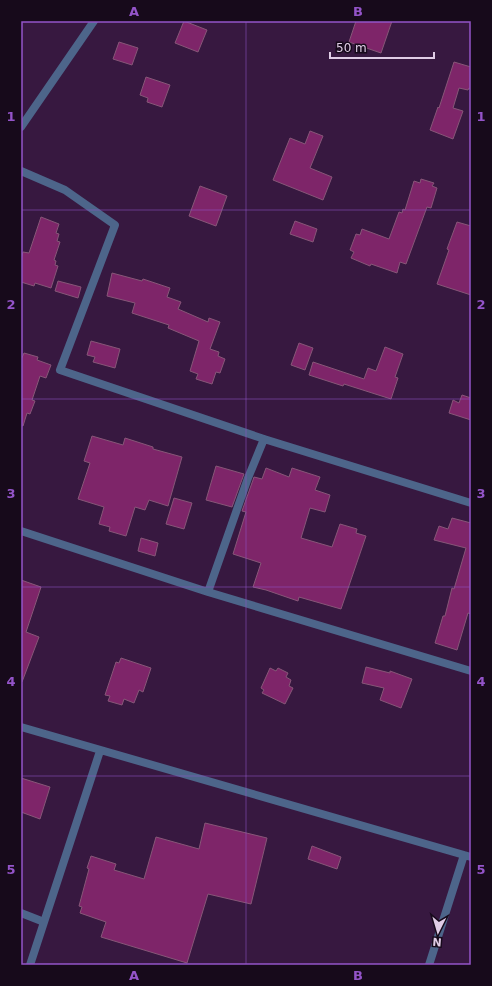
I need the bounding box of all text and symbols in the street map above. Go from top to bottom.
text: A [129,4,139,19]
text: B [353,4,363,19]
scale bar [330,34,434,60]
text: 50 m [336,41,367,55]
text: 1 [6,109,16,124]
text: 1 [476,109,486,124]
text: 2 [6,297,16,312]
text: 2 [476,297,486,312]
text: 3 [6,486,16,501]
text: 3 [476,486,486,501]
text: 4 [6,674,16,689]
text: 4 [476,674,486,689]
text: 5 [6,862,16,877]
text: 5 [476,862,486,877]
north arrow [418,912,458,952]
text: N [432,935,442,948]
text: A [129,968,139,983]
text: B [353,968,363,983]

